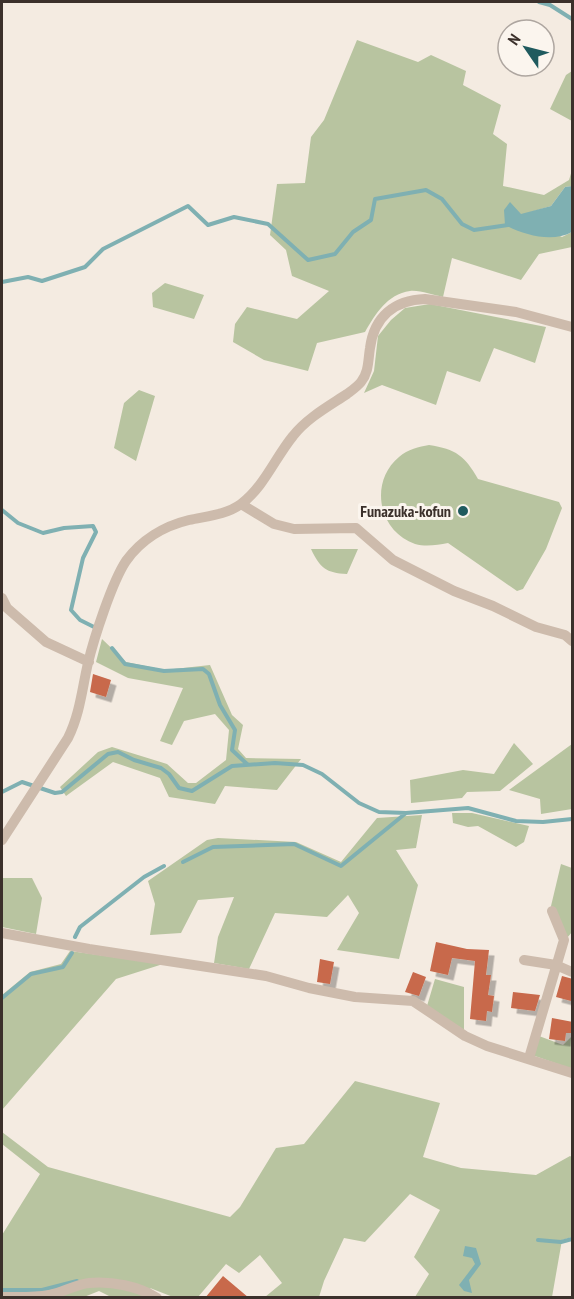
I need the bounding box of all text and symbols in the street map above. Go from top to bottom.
north arrow [496,18,556,78]
text: N [503,30,524,49]
place label: Funazuka-kofun [360,501,451,521]
marker: Funazuka-kofun [456,504,470,518]

